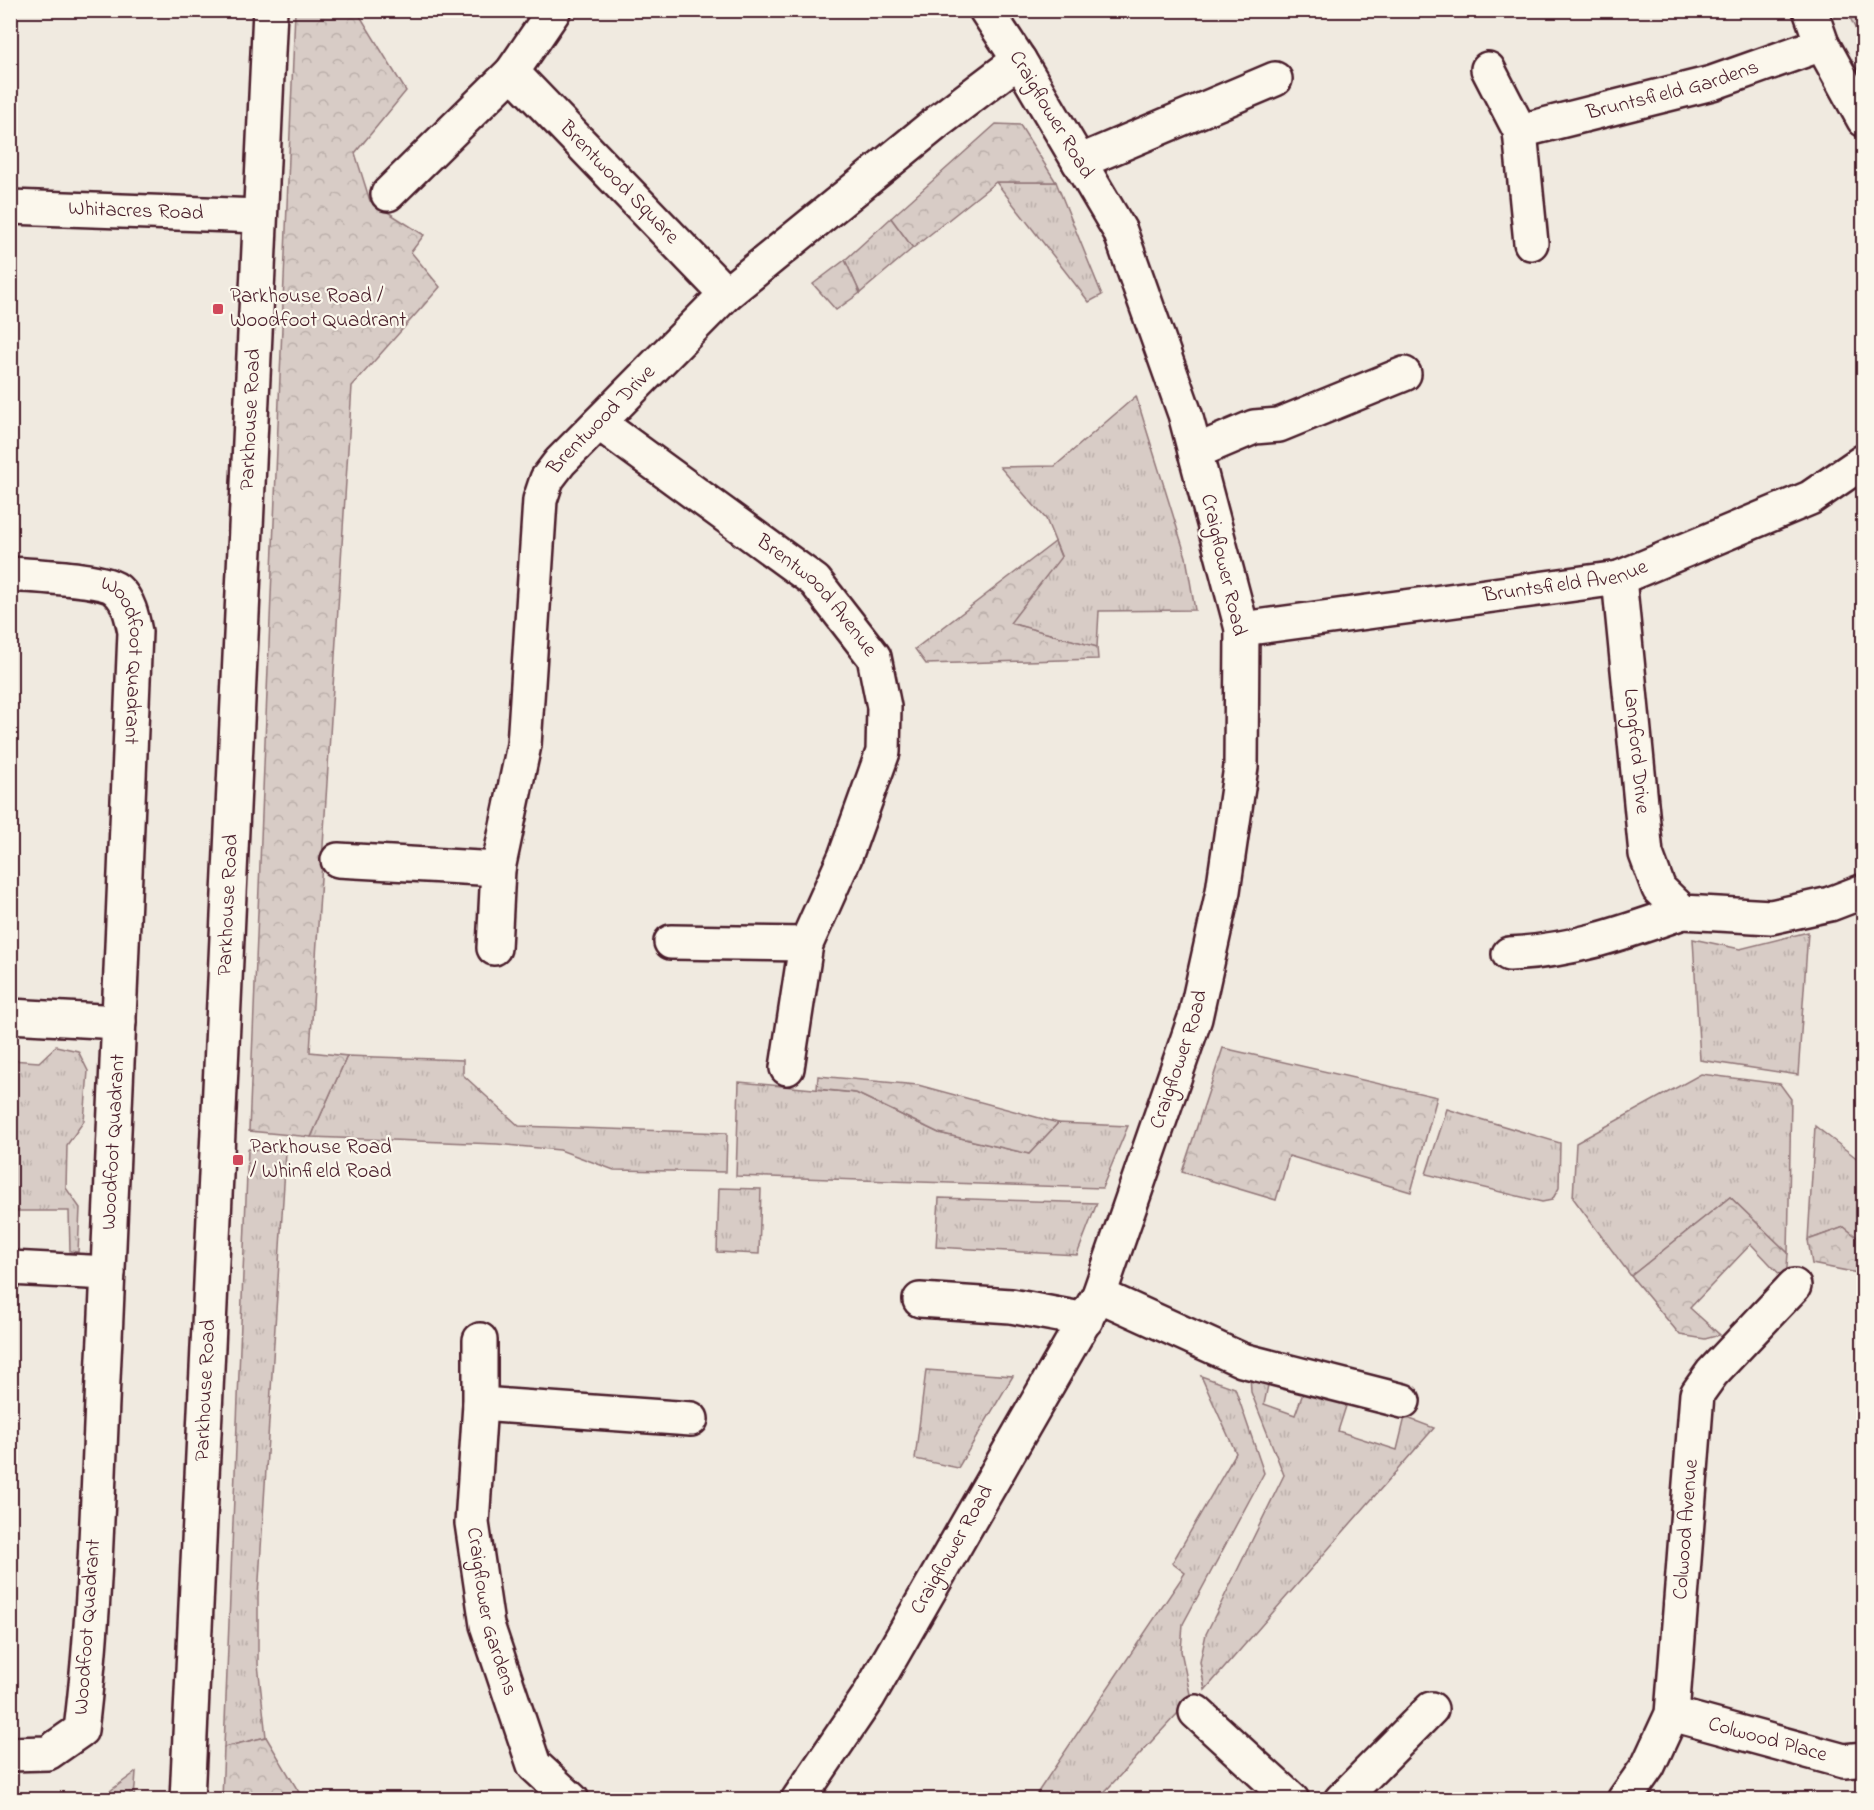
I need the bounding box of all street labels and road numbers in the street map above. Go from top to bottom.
street label: Craigflower Road [999,45,1101,186]
street label: Bruntsfield Gardens [1583,53,1763,129]
street label: Brentwood Square [551,114,686,252]
street label: Whitacres Road [68,194,204,229]
street label: Parkhouse Road [233,348,269,491]
street label: Brentwood Drive [540,358,663,482]
street label: Craigflower Road [1190,491,1254,640]
street label: Brentwood Avenue [749,527,884,664]
street label: Bruntsfield Avenue [1480,552,1653,611]
street label: Woodfoot Quadrant [96,569,150,745]
street label: Langford Drive [1615,687,1657,816]
street label: Parkhouse Road [210,833,247,977]
street label: Craigflower Road [1143,987,1216,1133]
street label: Woodfoot Quadrant [94,1053,134,1231]
street label: Parkhouse Road [188,1319,224,1462]
street label: Colwood Avenue [1666,1458,1707,1601]
street label: Craigflower Road [903,1480,1002,1620]
street label: Craigflower Gardens [458,1525,525,1700]
street label: Woodfoot Quadrant [67,1538,109,1716]
street label: Colwood Place [1705,1709,1831,1771]

